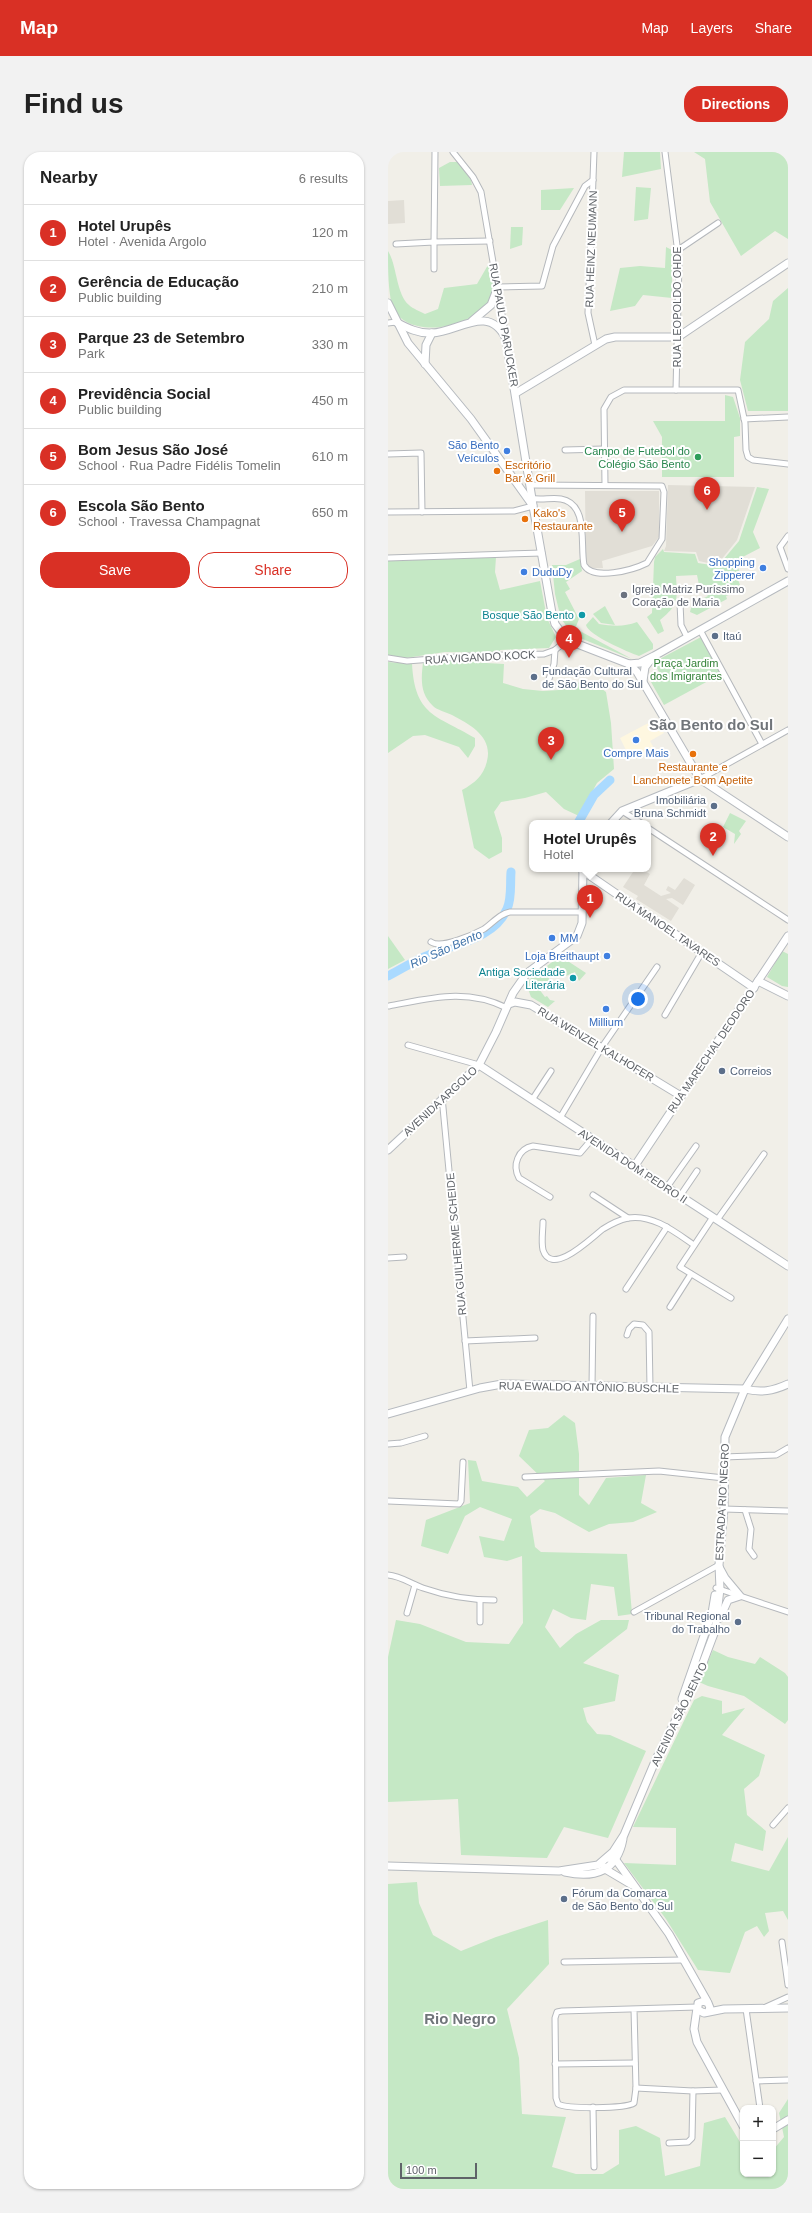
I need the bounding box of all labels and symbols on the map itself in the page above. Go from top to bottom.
street label: RUA HEINZ NEUMANN [583,190,599,308]
street label: RUA LEOPOLDO OHDE [671,246,683,368]
street label: RUA PAULO PARUCKER [487,262,521,388]
place label: São Bento Veículos [448,439,499,464]
place label: Campo de Futebol do Colégio São Bento [584,445,690,470]
marker: São Bento Veículos [502,446,512,456]
marker: Campo de Futebol do Colégio São Bento [693,452,703,462]
place label: Escritório Bar & Grill [505,459,555,484]
marker: Escritório Bar & Grill [492,466,502,476]
pin: 6 [694,477,720,510]
pin: 5 [609,499,635,532]
place label: Kako's Restaurante [533,507,593,532]
marker: Kako's Restaurante [520,514,530,524]
place label: Shopping Zipperer [709,556,755,581]
marker: Shopping Zipperer [758,563,768,573]
place label: DuduDy [532,566,572,578]
marker: DuduDy [519,567,529,577]
place label: Igreja Matriz Puríssimo Coração de Maria [632,583,744,608]
marker: Igreja Matriz Puríssimo Coração de Maria [619,590,629,600]
place label: Bosque São Bento [482,609,574,621]
marker: Bosque São Bento [577,610,587,620]
pin: 4 [556,625,582,658]
place label: Itaú [723,630,741,642]
marker: Itaú [710,631,720,641]
street label: RUA VIGANDO KOCK [424,648,536,666]
park label: Praça Jardim dos Imigrantes [650,657,723,682]
place label: Fundação Cultural de São Bento do Sul [542,665,643,690]
marker: Fundação Cultural de São Bento do Sul [529,672,539,682]
district label: São Bento do Sul [649,716,773,733]
pin: 3 [538,727,564,760]
marker: Compre Mais [631,735,641,745]
place label: Compre Mais [603,747,669,759]
marker: Restaurante e Lanchonete Bom Apetite [688,749,698,759]
place label: Restaurante e Lanchonete Bom Apetite [633,761,753,786]
place label: Imobiliária Bruna Schmidt [634,794,707,819]
marker: Imobiliária Bruna Schmidt [709,801,719,811]
pin: 2 [700,823,726,856]
pin: 1 [577,885,603,918]
street label: RUA MANOEL TAVARES [613,889,723,969]
water label: Rio São Bento [408,927,484,971]
place label: MM [560,932,578,944]
marker: MM [547,933,557,943]
place label: Loja Breithaupt [525,950,599,962]
marker: Loja Breithaupt [602,951,612,961]
place label: Antiga Sociedade Literária [479,966,566,991]
marker: Antiga Sociedade Literária [568,973,578,983]
street label: RUA MARECHAL DEODORO [665,987,757,1115]
your location [628,989,648,1009]
street label: RUA WENZEL KALHOFER [536,1004,656,1084]
marker: Millium [601,1004,611,1014]
place label: Millium [589,1016,623,1028]
street label: AVENIDA ARGOLO [401,1063,480,1138]
place label: Correios [730,1065,772,1077]
marker: Correios [717,1066,727,1076]
street label: AVENIDA DOM PEDRO II [577,1126,689,1206]
street label: RUA GUILHERME SCHEIDE [444,1172,468,1316]
street label: RUA EWALDO ANTÔNIO BUSCHLE [499,1379,679,1395]
street label: ESTRADA RIO NEGRO [713,1443,731,1561]
place label: Tribunal Regional do Trabalho [644,1610,730,1635]
marker: Tribunal Regional do Trabalho [733,1617,743,1627]
street label: AVENIDA SÃO BENTO [649,1660,710,1768]
place label: Fórum da Comarca de São Bento do Sul [572,1887,673,1912]
marker: Fórum da Comarca de São Bento do Sul [559,1894,569,1904]
district label: Rio Negro [424,2010,496,2027]
scale bar [400,2161,477,2180]

